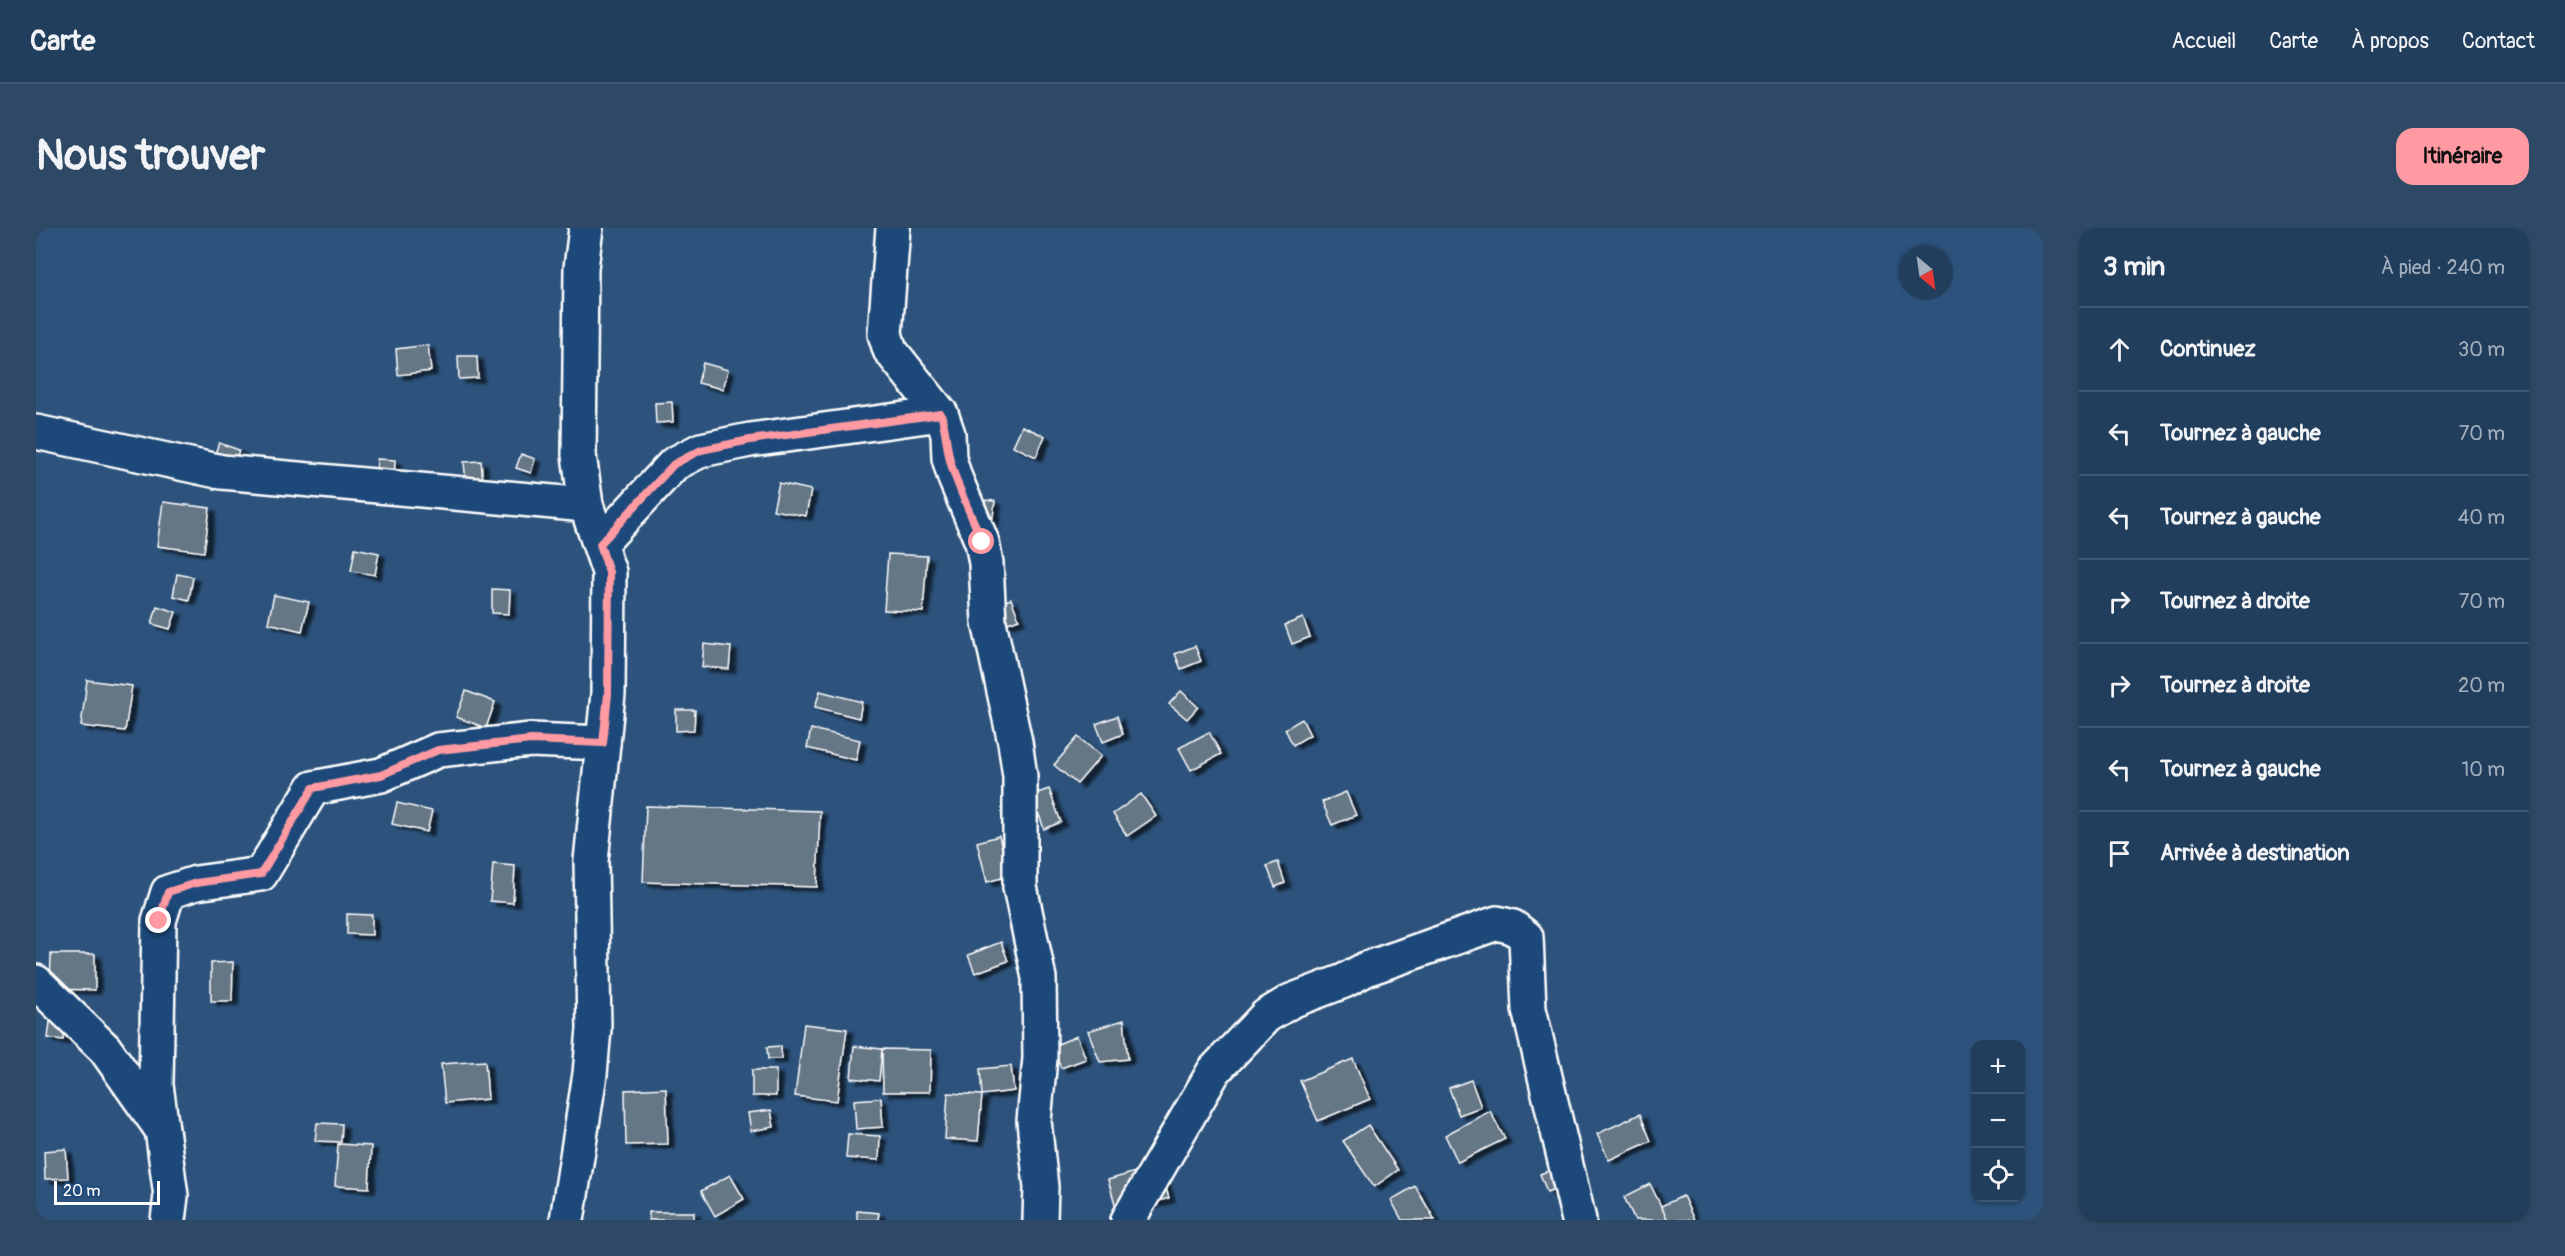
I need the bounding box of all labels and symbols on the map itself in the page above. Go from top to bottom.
north arrow [1899,246,1953,300]
route start [968,528,994,554]
route end [145,907,171,933]
scale bar [54,1178,160,1206]

